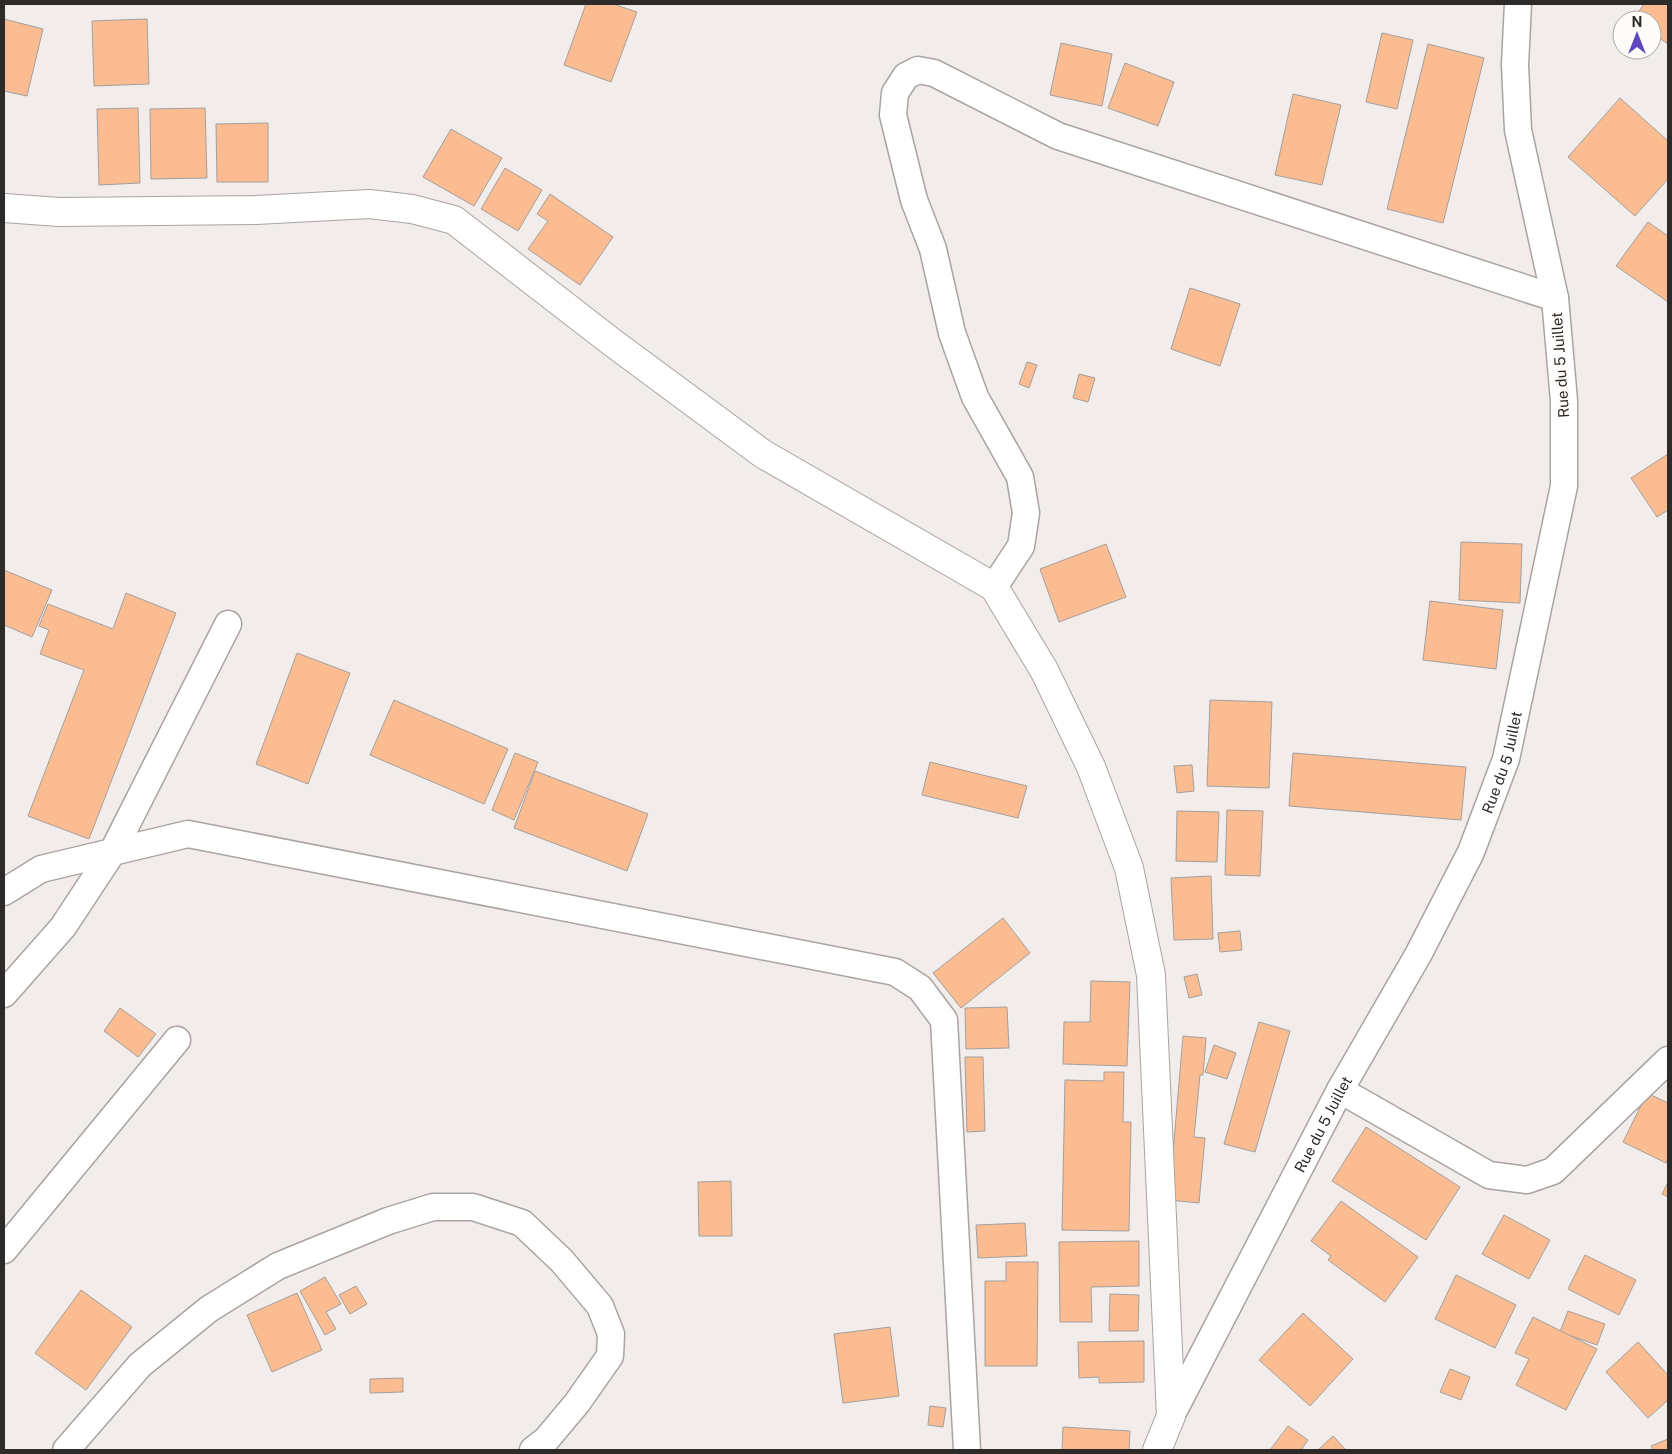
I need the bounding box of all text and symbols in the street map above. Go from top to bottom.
north arrow [1612,10,1662,60]
text: N [1632,14,1642,30]
street label: Rue du 5 Juillet [1548,311,1572,418]
street label: Rue du 5 Juillet [1478,709,1524,816]
street label: Rue du 5 Juillet [1290,1073,1355,1175]

